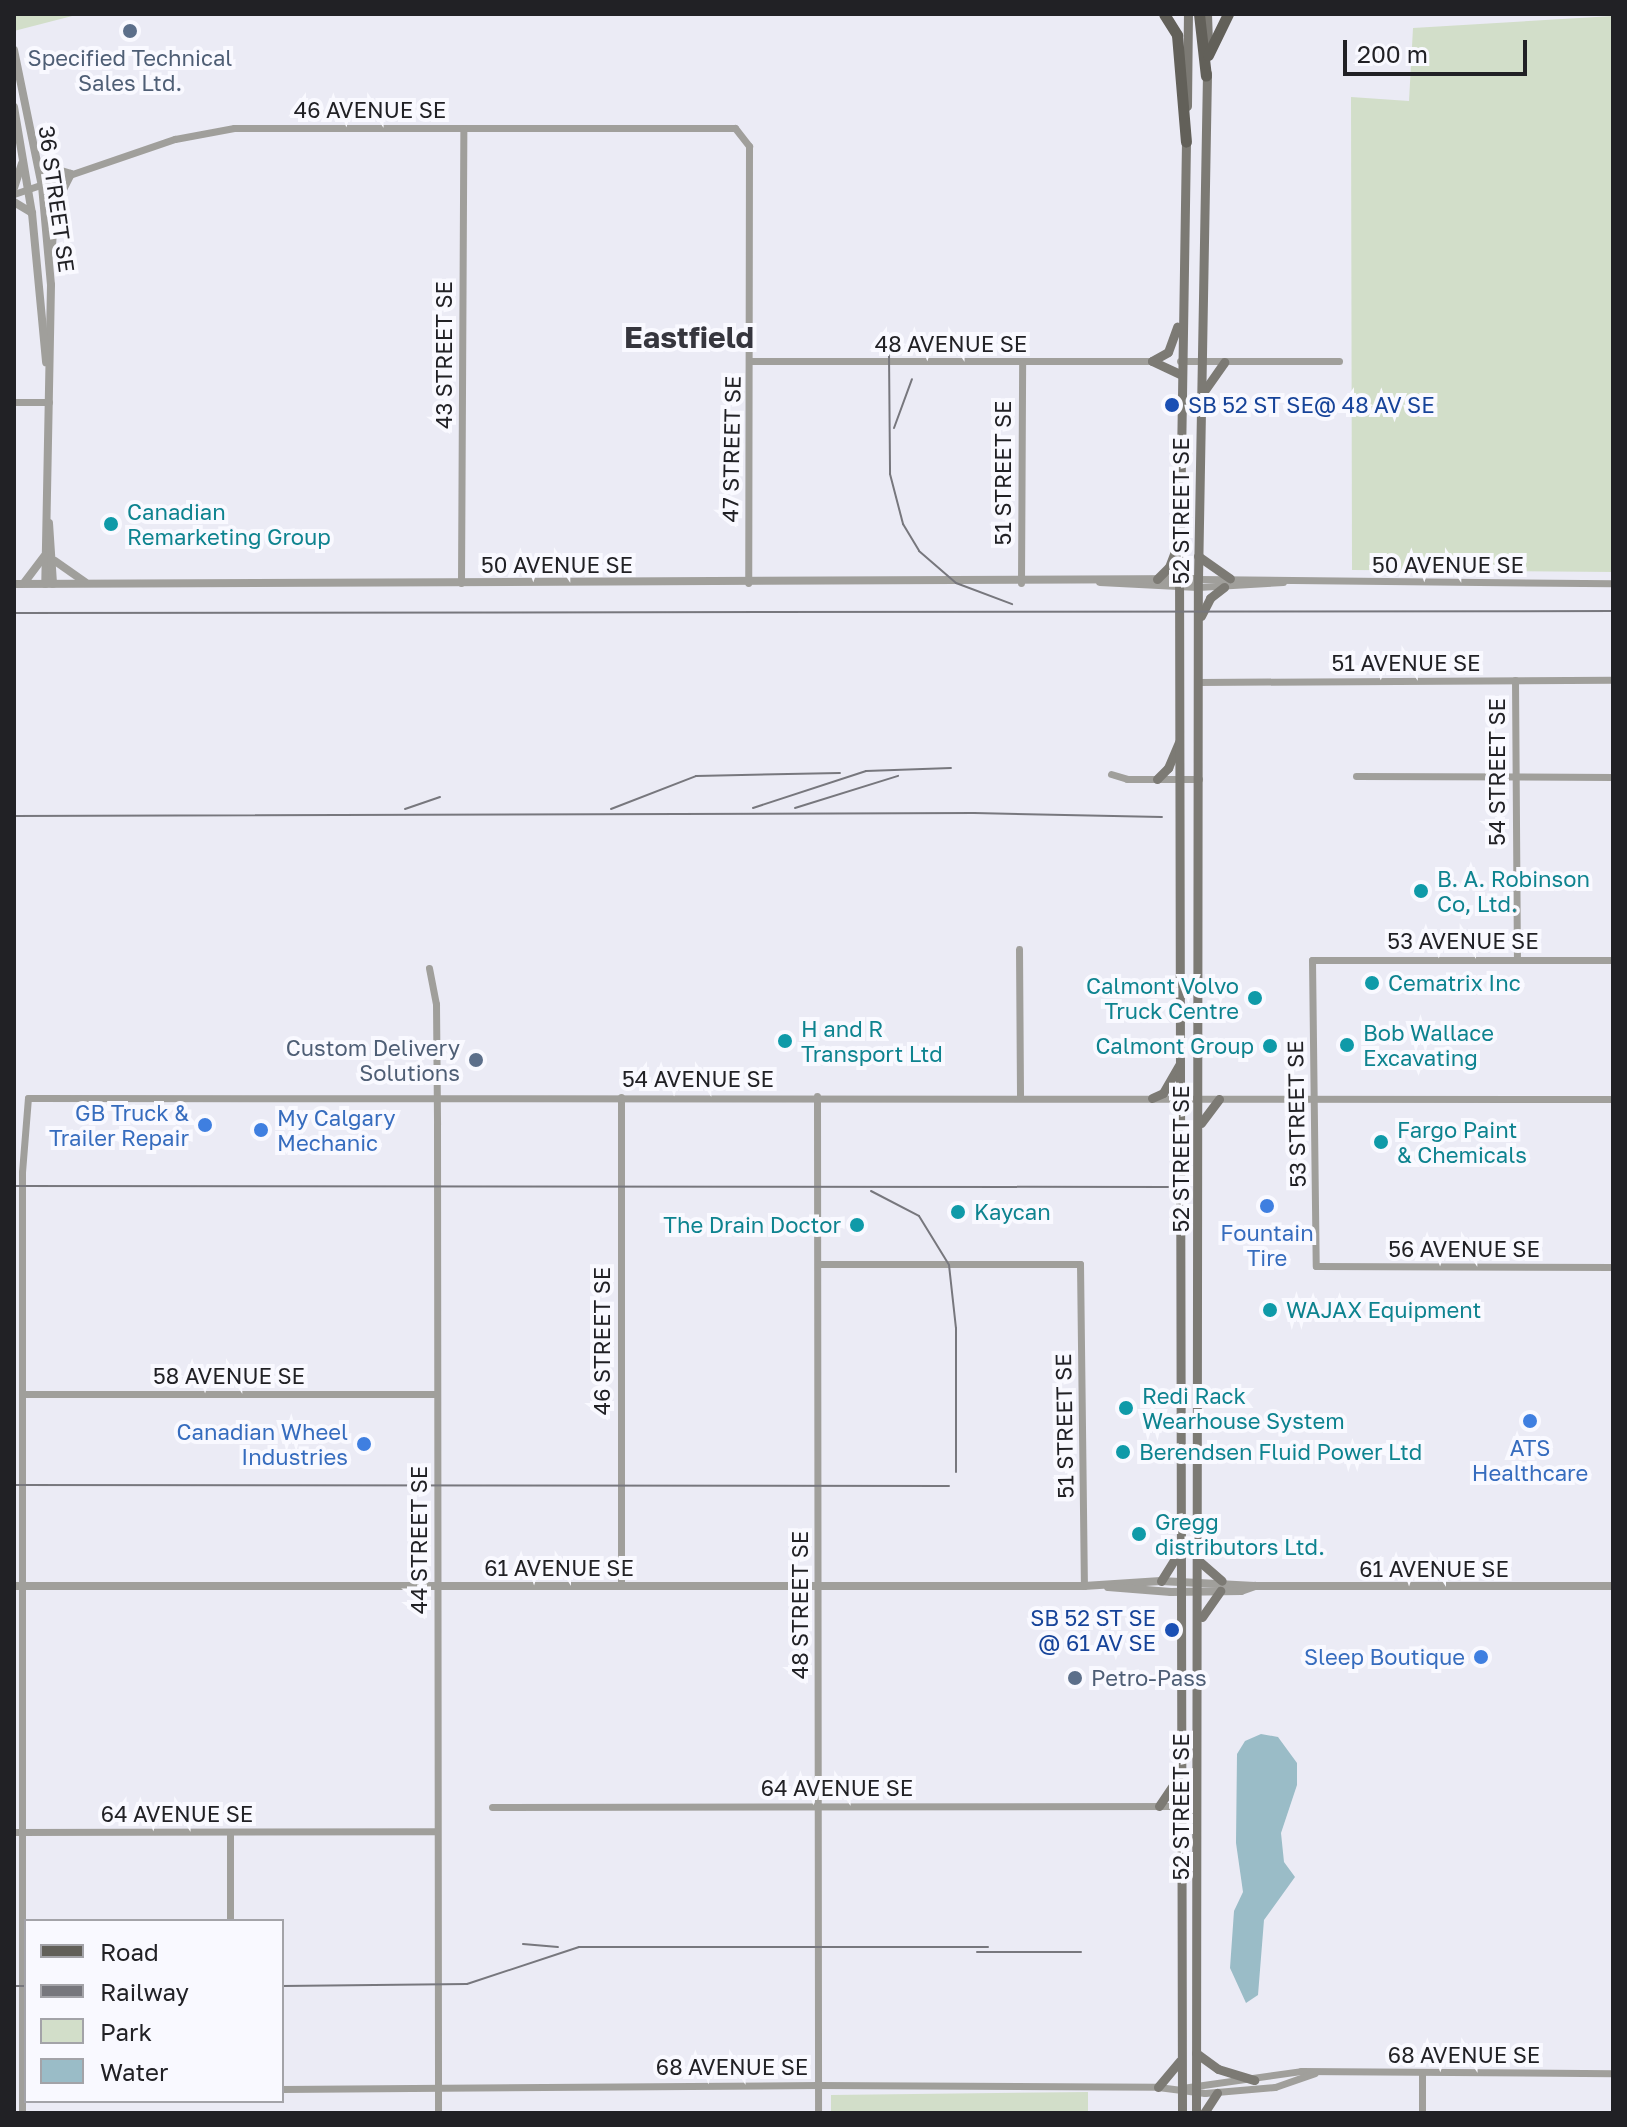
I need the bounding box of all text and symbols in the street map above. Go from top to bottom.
marker: Specified Technical Sales Ltd. [121,22,139,40]
scale bar [1347,24,1531,74]
text: 200 m [1357,39,1428,68]
place label: Specified Technical Sales Ltd. [28,44,232,96]
street label: 46 AVENUE SE [294,97,446,123]
street label: 36 STREET SE [34,124,80,274]
street label: 43 STREET SE [431,281,457,429]
district label: Eastfield [624,319,754,355]
street label: 48 AVENUE SE [875,331,1027,357]
street label: 47 STREET SE [717,375,745,523]
place label: SB 52 ST SE@ 48 AV SE [1188,392,1435,418]
marker: SB 52 ST SE@ 48 AV SE [1163,396,1181,414]
street label: 51 STREET SE [990,400,1016,546]
street label: 52 STREET SE [1168,437,1194,585]
place label: Canadian Remarketing Group [127,498,331,550]
marker: Canadian Remarketing Group [102,515,120,533]
street label: 50 AVENUE SE [481,552,633,578]
street label: 50 AVENUE SE [1372,552,1524,578]
street label: 51 AVENUE SE [1331,650,1481,676]
street label: 54 STREET SE [1484,698,1510,846]
place label: B. A. Robinson Co, Ltd. [1437,865,1590,916]
marker: B. A. Robinson Co, Ltd. [1412,882,1430,900]
street label: 53 AVENUE SE [1387,928,1539,954]
place label: Cematrix Inc [1388,970,1521,996]
place label: Calmont Volvo Truck Centre [1086,972,1239,1024]
marker: Cematrix Inc [1363,974,1381,992]
marker: Calmont Volvo Truck Centre [1246,989,1264,1007]
place label: H and R Transport Ltd [801,1015,943,1066]
place label: Bob Wallace Excavating [1363,1019,1494,1070]
marker: H and R Transport Ltd [776,1032,794,1050]
place label: Calmont Group [1095,1033,1254,1059]
place label: Custom Delivery Solutions [286,1034,460,1086]
marker: Bob Wallace Excavating [1338,1036,1356,1054]
marker: Calmont Group [1261,1037,1279,1055]
street label: 53 STREET SE [1282,1040,1310,1188]
marker: Custom Delivery Solutions [467,1051,485,1069]
street label: 54 AVENUE SE [622,1066,774,1092]
street label: 52 STREET SE [1168,1085,1194,1233]
place label: GB Truck & Trailer Repair [49,1099,189,1150]
place label: My Calgary Mechanic [277,1104,395,1156]
marker: GB Truck & Trailer Repair [196,1116,214,1134]
place label: Fargo Paint & Chemicals [1397,1116,1527,1168]
marker: My Calgary Mechanic [252,1121,270,1139]
marker: Fargo Paint & Chemicals [1372,1133,1390,1151]
marker: Fountain Tire [1258,1197,1276,1215]
place label: Kaycan [974,1199,1051,1225]
marker: Kaycan [949,1203,967,1221]
place label: The Drain Doctor [663,1212,841,1238]
marker: The Drain Doctor [848,1216,866,1234]
place label: Fountain Tire [1220,1219,1314,1270]
street label: 56 AVENUE SE [1388,1236,1540,1262]
street label: 46 STREET SE [589,1267,615,1415]
place label: WAJAX Equipment [1286,1297,1481,1323]
marker: WAJAX Equipment [1261,1301,1279,1319]
street label: 51 STREET SE [1050,1353,1078,1499]
street label: 58 AVENUE SE [153,1363,305,1389]
place label: Redi Rack Wearhouse System [1142,1382,1345,1434]
marker: Redi Rack Wearhouse System [1117,1399,1135,1417]
marker: ATS Healthcare [1521,1412,1539,1430]
place label: Canadian Wheel Industries [177,1418,348,1470]
place label: ATS Healthcare [1472,1434,1588,1486]
marker: Canadian Wheel Industries [355,1435,373,1453]
place label: Berendsen Fluid Power Ltd [1139,1439,1422,1465]
marker: Berendsen Fluid Power Ltd [1114,1443,1132,1461]
street label: 44 STREET SE [406,1466,432,1614]
place label: Gregg distributors Ltd. [1155,1508,1325,1560]
marker: Gregg distributors Ltd. [1130,1525,1148,1543]
street label: 48 STREET SE [787,1531,813,1679]
street label: 61 AVENUE SE [484,1555,634,1581]
street label: 61 AVENUE SE [1359,1556,1509,1582]
place label: SB 52 ST SE @ 61 AV SE [1030,1604,1156,1656]
marker: SB 52 ST SE @ 61 AV SE [1163,1621,1181,1639]
place label: Sleep Boutique [1304,1644,1465,1670]
marker: Sleep Boutique [1472,1648,1490,1666]
place label: Petro-Pass [1091,1665,1207,1691]
marker: Petro-Pass [1066,1669,1084,1687]
street label: 52 STREET SE [1168,1733,1194,1881]
street label: 64 AVENUE SE [761,1775,913,1801]
street label: 64 AVENUE SE [101,1801,253,1827]
legend [24,1919,284,2103]
text: Road [100,1937,159,1966]
text: Railway [100,1977,189,2006]
text: Park [100,2017,152,2046]
street label: 68 AVENUE SE [1388,2042,1540,2068]
street label: 68 AVENUE SE [656,2054,808,2080]
text: Water [100,2057,168,2086]

